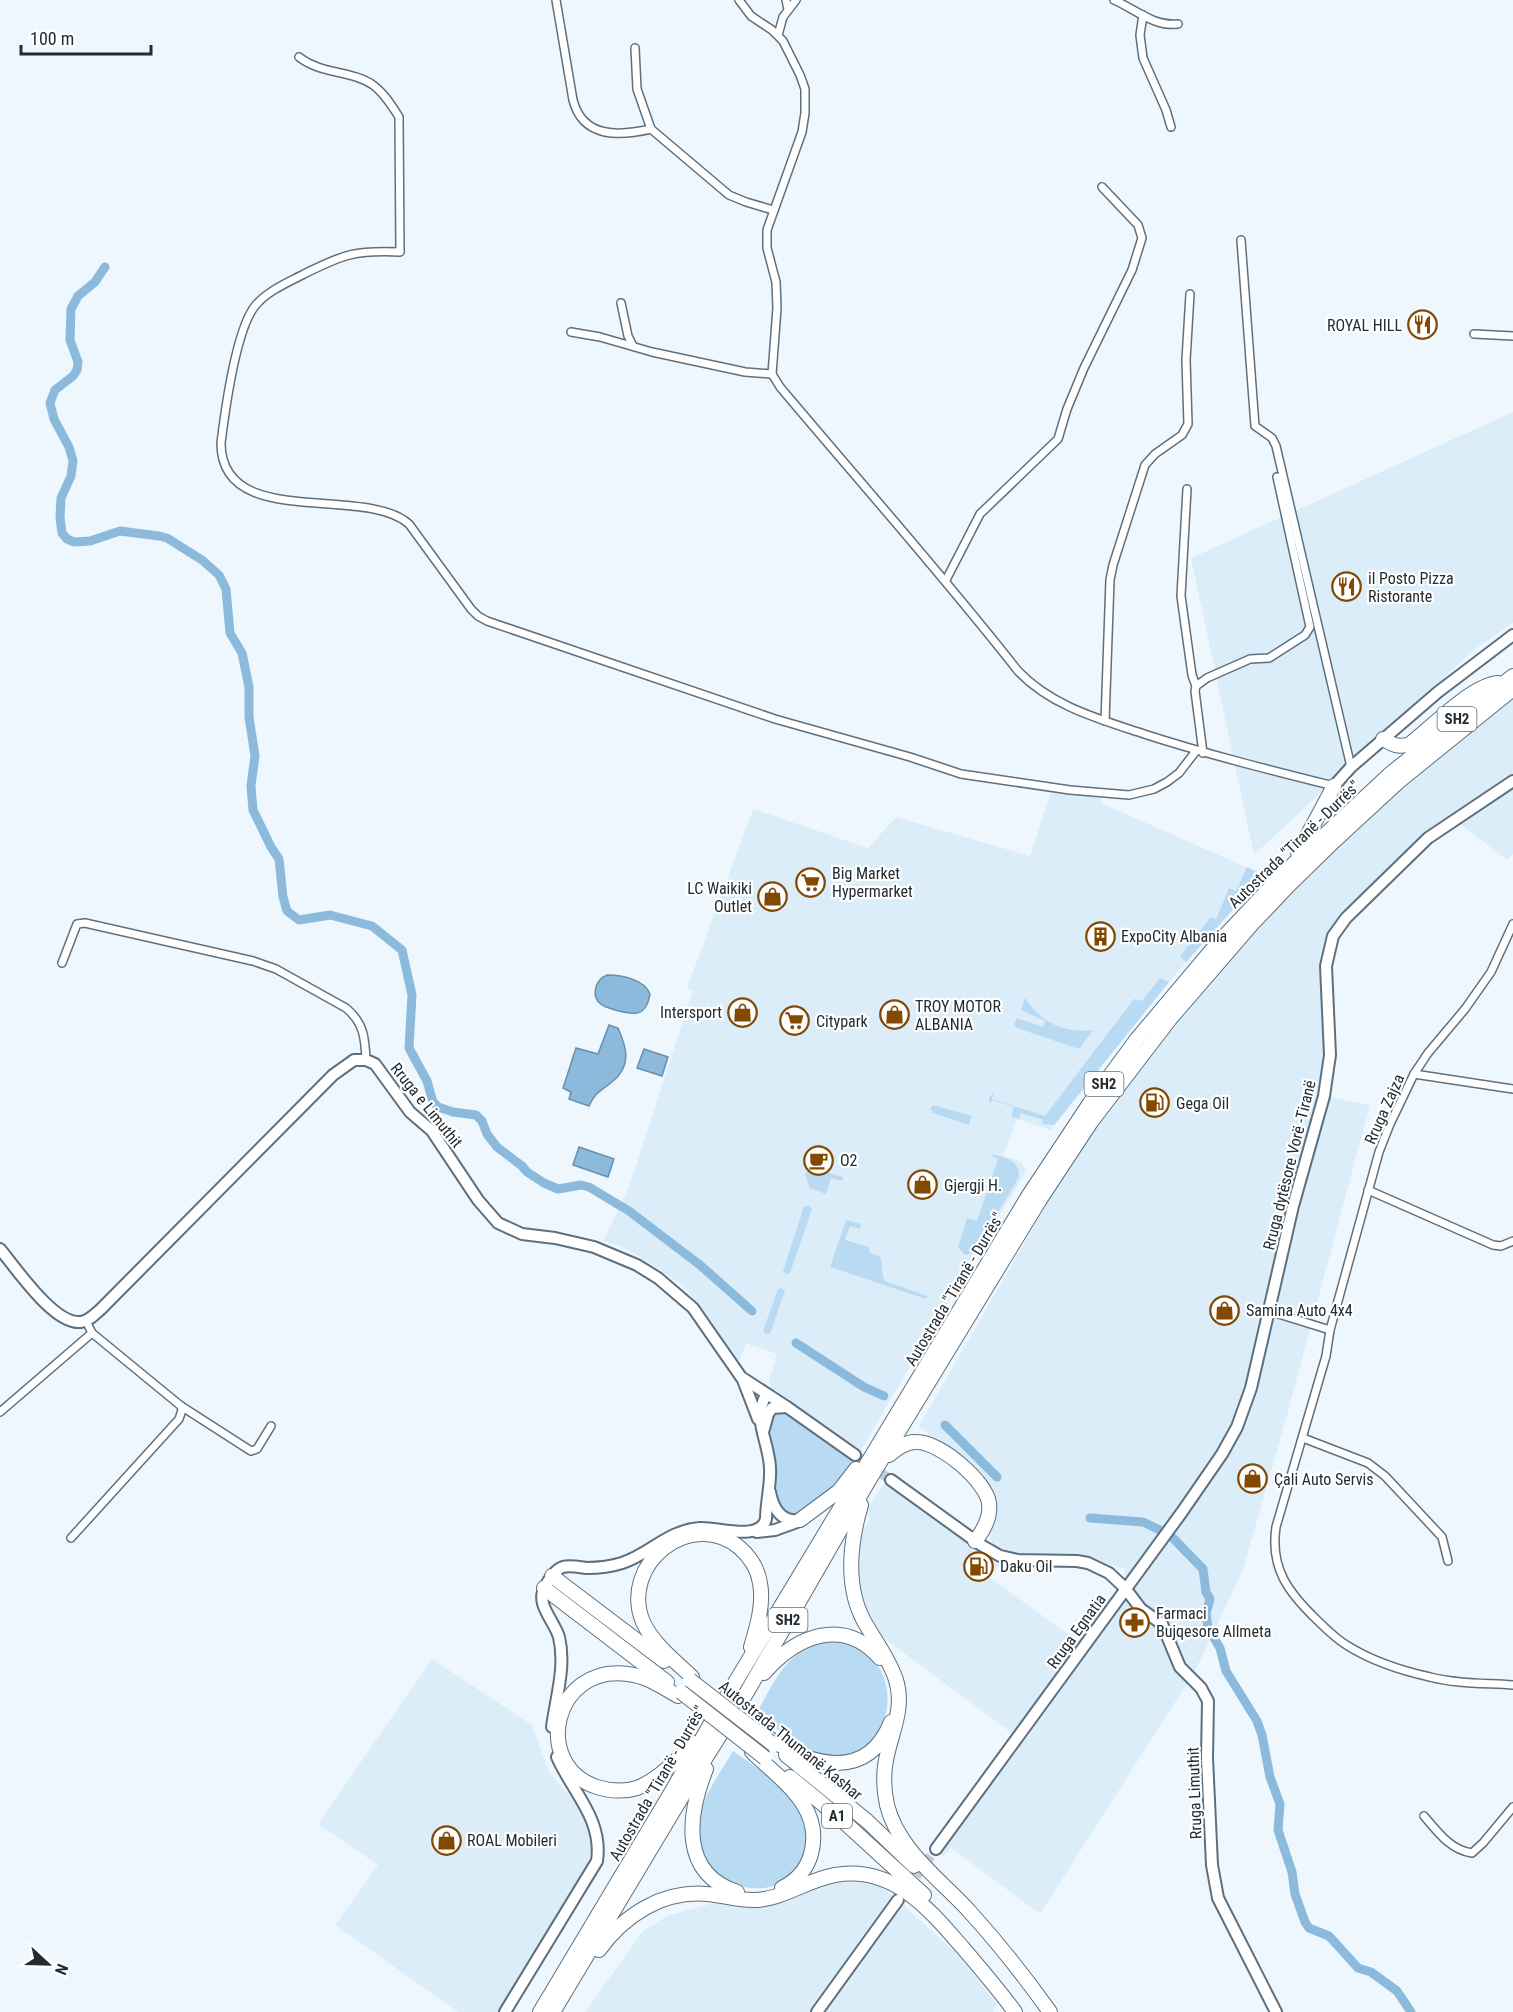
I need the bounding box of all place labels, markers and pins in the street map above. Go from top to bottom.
restaurant icon: ROYAL HILL [1407,309,1439,341]
place label: ROYAL HILL [1327,316,1402,335]
place label: il Posto Pizza Ristorante [1368,569,1454,606]
restaurant icon: il Posto Pizza Ristorante [1331,571,1363,603]
place label: Big Market Hypermarket [832,864,913,901]
supermarket icon: Big Market Hypermarket [795,866,827,898]
place label: LC Waikiki Outlet [687,879,752,916]
shop icon: LC Waikiki Outlet [757,881,789,913]
building icon: ExpoCity Albania [1084,920,1116,952]
place label: ExpoCity Albania [1121,927,1227,946]
shop icon: Intersport [727,996,759,1028]
place label: TROY MOTOR ALBANIA [915,997,1001,1034]
shop icon: TROY MOTOR ALBANIA [878,999,910,1031]
place label: Intersport [660,1003,722,1022]
supermarket icon: Citypark [779,1005,811,1037]
place label: Citypark [816,1012,869,1031]
fuel station icon: Gega Oil [1139,1087,1171,1119]
place label: Gega Oil [1176,1094,1229,1113]
cafe icon: O2 [803,1144,835,1176]
place label: O2 [840,1151,858,1170]
shop icon: Gjergji H. [907,1169,939,1201]
place label: Gjergji H. [944,1176,1002,1195]
shop icon: Samina Auto 4x4 [1209,1294,1241,1326]
place label: Samina Auto 4x4 [1246,1301,1353,1320]
shop icon: Çali Auto Servis [1237,1463,1269,1495]
place label: Çali Auto Servis [1274,1470,1374,1489]
fuel station icon: Daku Oil [963,1550,995,1582]
place label: Daku Oil [1000,1557,1052,1576]
place label: Farmaci Bujqesore Allmeta [1156,1604,1271,1641]
pharmacy icon: Farmaci Bujqesore Allmeta [1119,1606,1151,1638]
shop icon: ROAL Mobileri [430,1824,462,1856]
place label: ROAL Mobileri [467,1831,557,1850]

